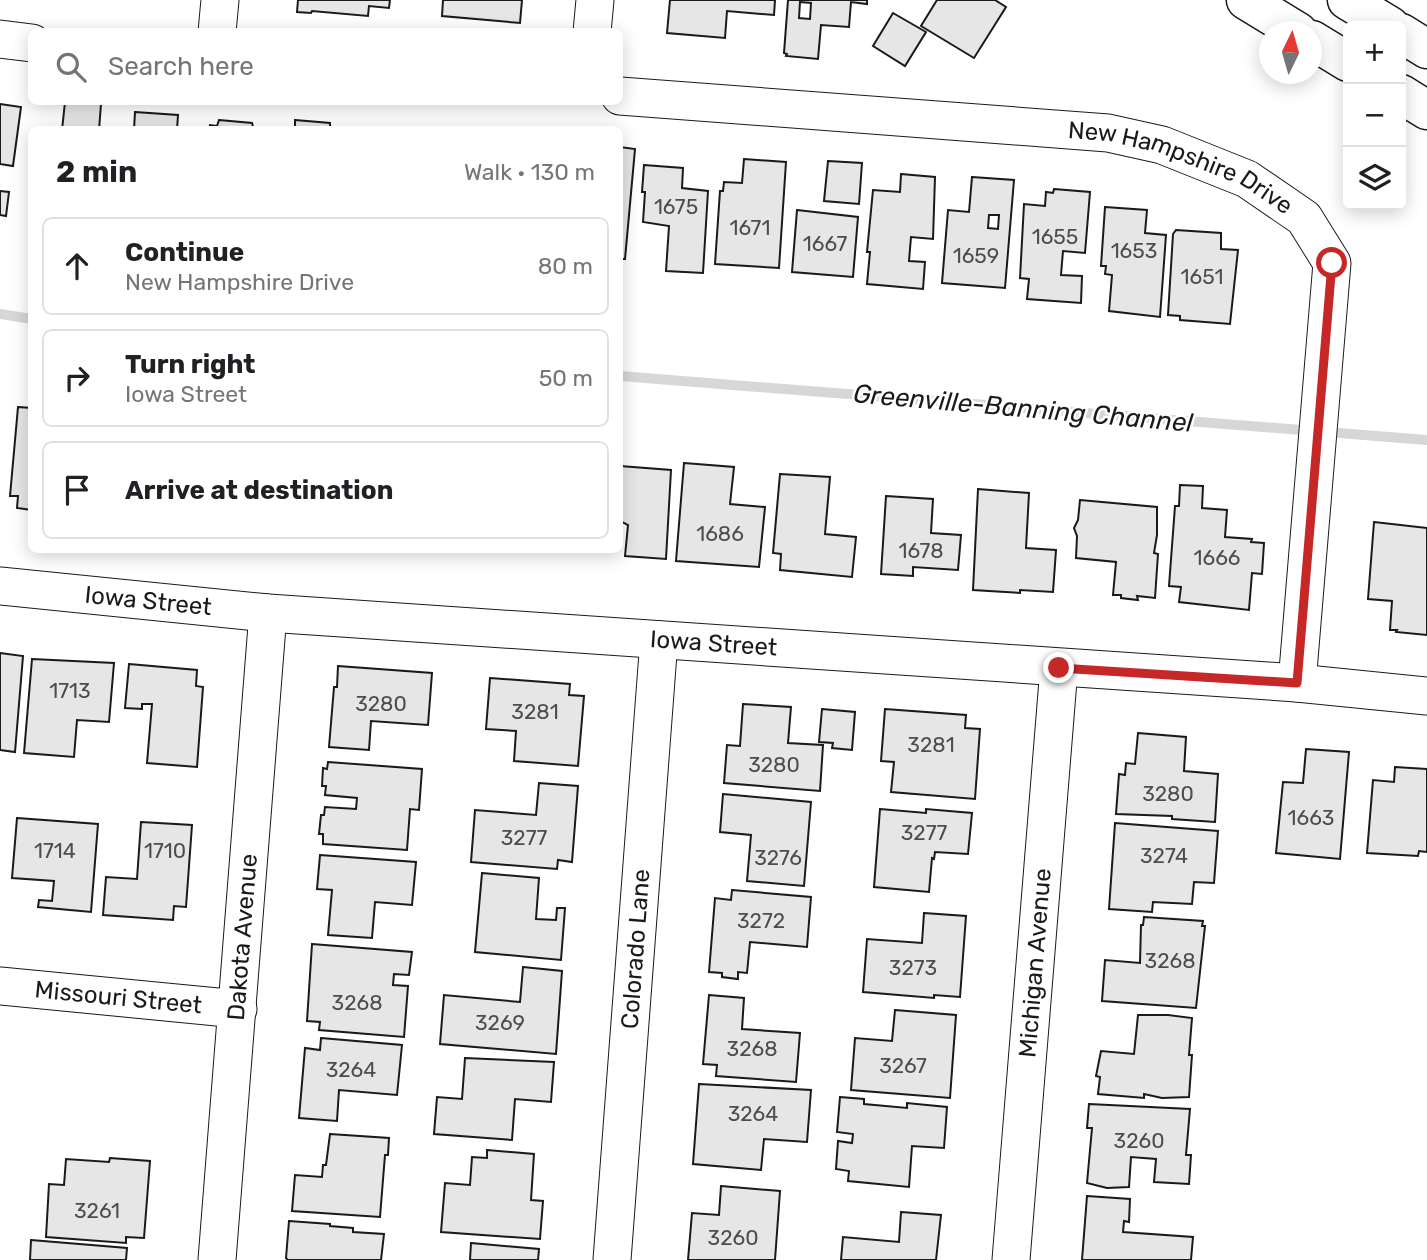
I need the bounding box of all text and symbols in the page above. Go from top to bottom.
north arrow [1259,21,1322,84]
map controls [1343,21,1406,210]
button: + [1343,21,1406,84]
search box [28,28,623,105]
icon: search [52,48,90,86]
text: Search here [108,51,254,82]
button: − [1343,84,1406,147]
street label: New Hampshire Drive [1067,116,1298,220]
button: layers [1343,147,1406,210]
text: 2 min [56,154,137,190]
text: Walk · 130 m [464,158,595,186]
house number: 1675 [654,194,698,219]
house number: 1671 [730,215,770,240]
house number: 1655 [1032,224,1078,249]
house number: 1667 [803,231,847,256]
text: Continue [125,237,244,268]
house number: 1653 [1111,238,1157,263]
house number: 1659 [953,243,999,268]
icon: ahead [58,247,96,285]
route start [1316,247,1347,278]
text: 80 m [538,252,593,280]
house number: 1651 [1181,264,1223,289]
text: New Hampshire Drive [125,268,354,296]
text: Turn right [125,349,255,380]
icon: right [58,359,96,397]
text: 50 m [539,364,593,392]
water label: Greenville-Banning Channel [852,378,1195,439]
text: Iowa Street [125,380,247,408]
icon: arrive [58,471,96,509]
text: Arrive at destination [125,475,393,506]
house number: 1686 [696,521,744,546]
house number: 1678 [898,538,944,563]
house number: 1666 [1194,545,1240,570]
street label: Iowa Street [83,581,213,621]
street label: Iowa Street [649,625,778,662]
route end [1043,652,1074,683]
house number: 1713 [49,678,91,703]
house number: 3280 [355,691,407,716]
house number: 3281 [511,699,559,724]
house number: 3281 [907,732,955,757]
house number: 3280 [748,752,800,777]
house number: 3280 [1142,781,1194,806]
house number: 1663 [1288,805,1334,830]
house number: 3277 [901,820,947,845]
house number: 3277 [501,825,547,850]
house number: 1714 [34,838,76,863]
house number: 1710 [144,838,186,863]
house number: 3274 [1140,843,1188,868]
house number: 3276 [754,845,802,870]
street label: Dakota Avenue [222,853,263,1021]
street label: Michigan Avenue [1013,867,1057,1059]
street label: Colorado Lane [616,868,656,1030]
house number: 3272 [737,908,785,933]
house number: 3268 [1145,948,1195,973]
house number: 3273 [889,955,937,980]
street label: Missouri Street [34,975,203,1019]
house number: 3268 [332,990,382,1015]
house number: 3269 [475,1010,525,1035]
house number: 3268 [727,1036,777,1061]
house number: 3267 [879,1053,927,1078]
house number: 3264 [326,1057,376,1082]
house number: 3264 [728,1101,778,1126]
house number: 3260 [1114,1128,1164,1153]
house number: 3261 [74,1198,120,1223]
house number: 3260 [708,1225,758,1250]

